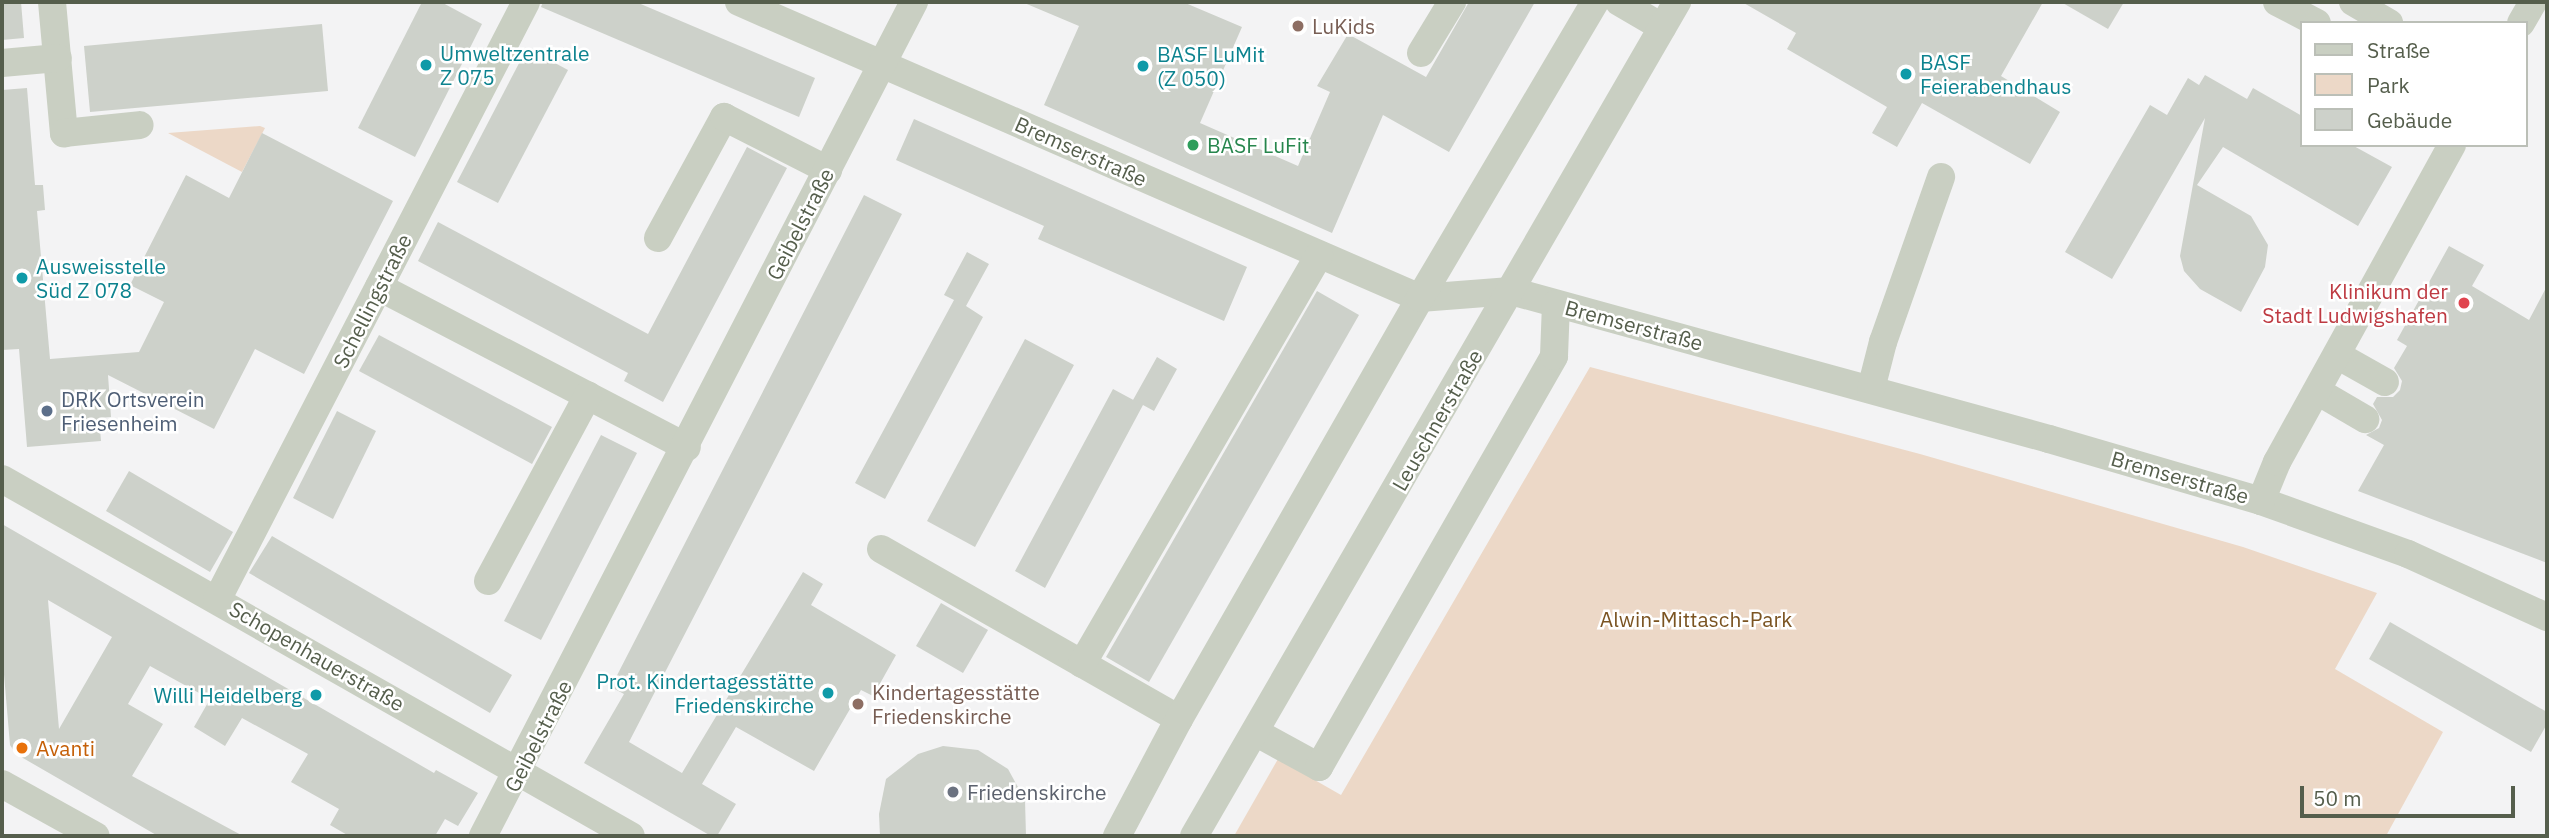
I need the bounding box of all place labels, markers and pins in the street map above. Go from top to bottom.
place label: LuKids [1312,13,1375,39]
marker: LuKids [1290,18,1306,34]
place label: Umweltzentrale Z 075 [440,40,589,90]
place label: BASF LuMit (Z 050) [1157,41,1265,91]
place label: BASF Feierabendhaus [1920,49,2071,99]
marker: Umweltzentrale Z 075 [418,57,434,73]
marker: BASF LuMit (Z 050) [1135,58,1151,74]
marker: BASF Feierabendhaus [1898,66,1914,82]
place label: BASF LuFit [1207,132,1309,158]
marker: BASF LuFit [1185,137,1201,153]
place label: Ausweisstelle Süd Z 078 [36,253,166,303]
marker: Ausweisstelle Süd Z 078 [14,270,30,286]
place label: Klinikum der Stadt Ludwigshafen [2262,278,2448,328]
marker: Klinikum der Stadt Ludwigshafen [2454,293,2474,313]
place label: DRK Ortsverein Friesenheim [61,386,205,436]
marker: DRK Ortsverein Friesenheim [39,403,55,419]
place label: Prot. Kindertagesstätte Friedenskirche [596,668,814,718]
place label: Kindertagesstätte Friedenskirche [872,679,1040,729]
place label: Willi Heidelberg [153,682,302,708]
marker: Prot. Kindertagesstätte Friedenskirche [820,685,836,701]
marker: Willi Heidelberg [308,687,324,703]
marker: Kindertagesstätte Friedenskirche [850,696,866,712]
place label: Avanti [36,735,95,761]
marker: Avanti [14,740,30,756]
place label: Friedenskirche [967,779,1107,805]
marker: Friedenskirche [945,784,961,800]

